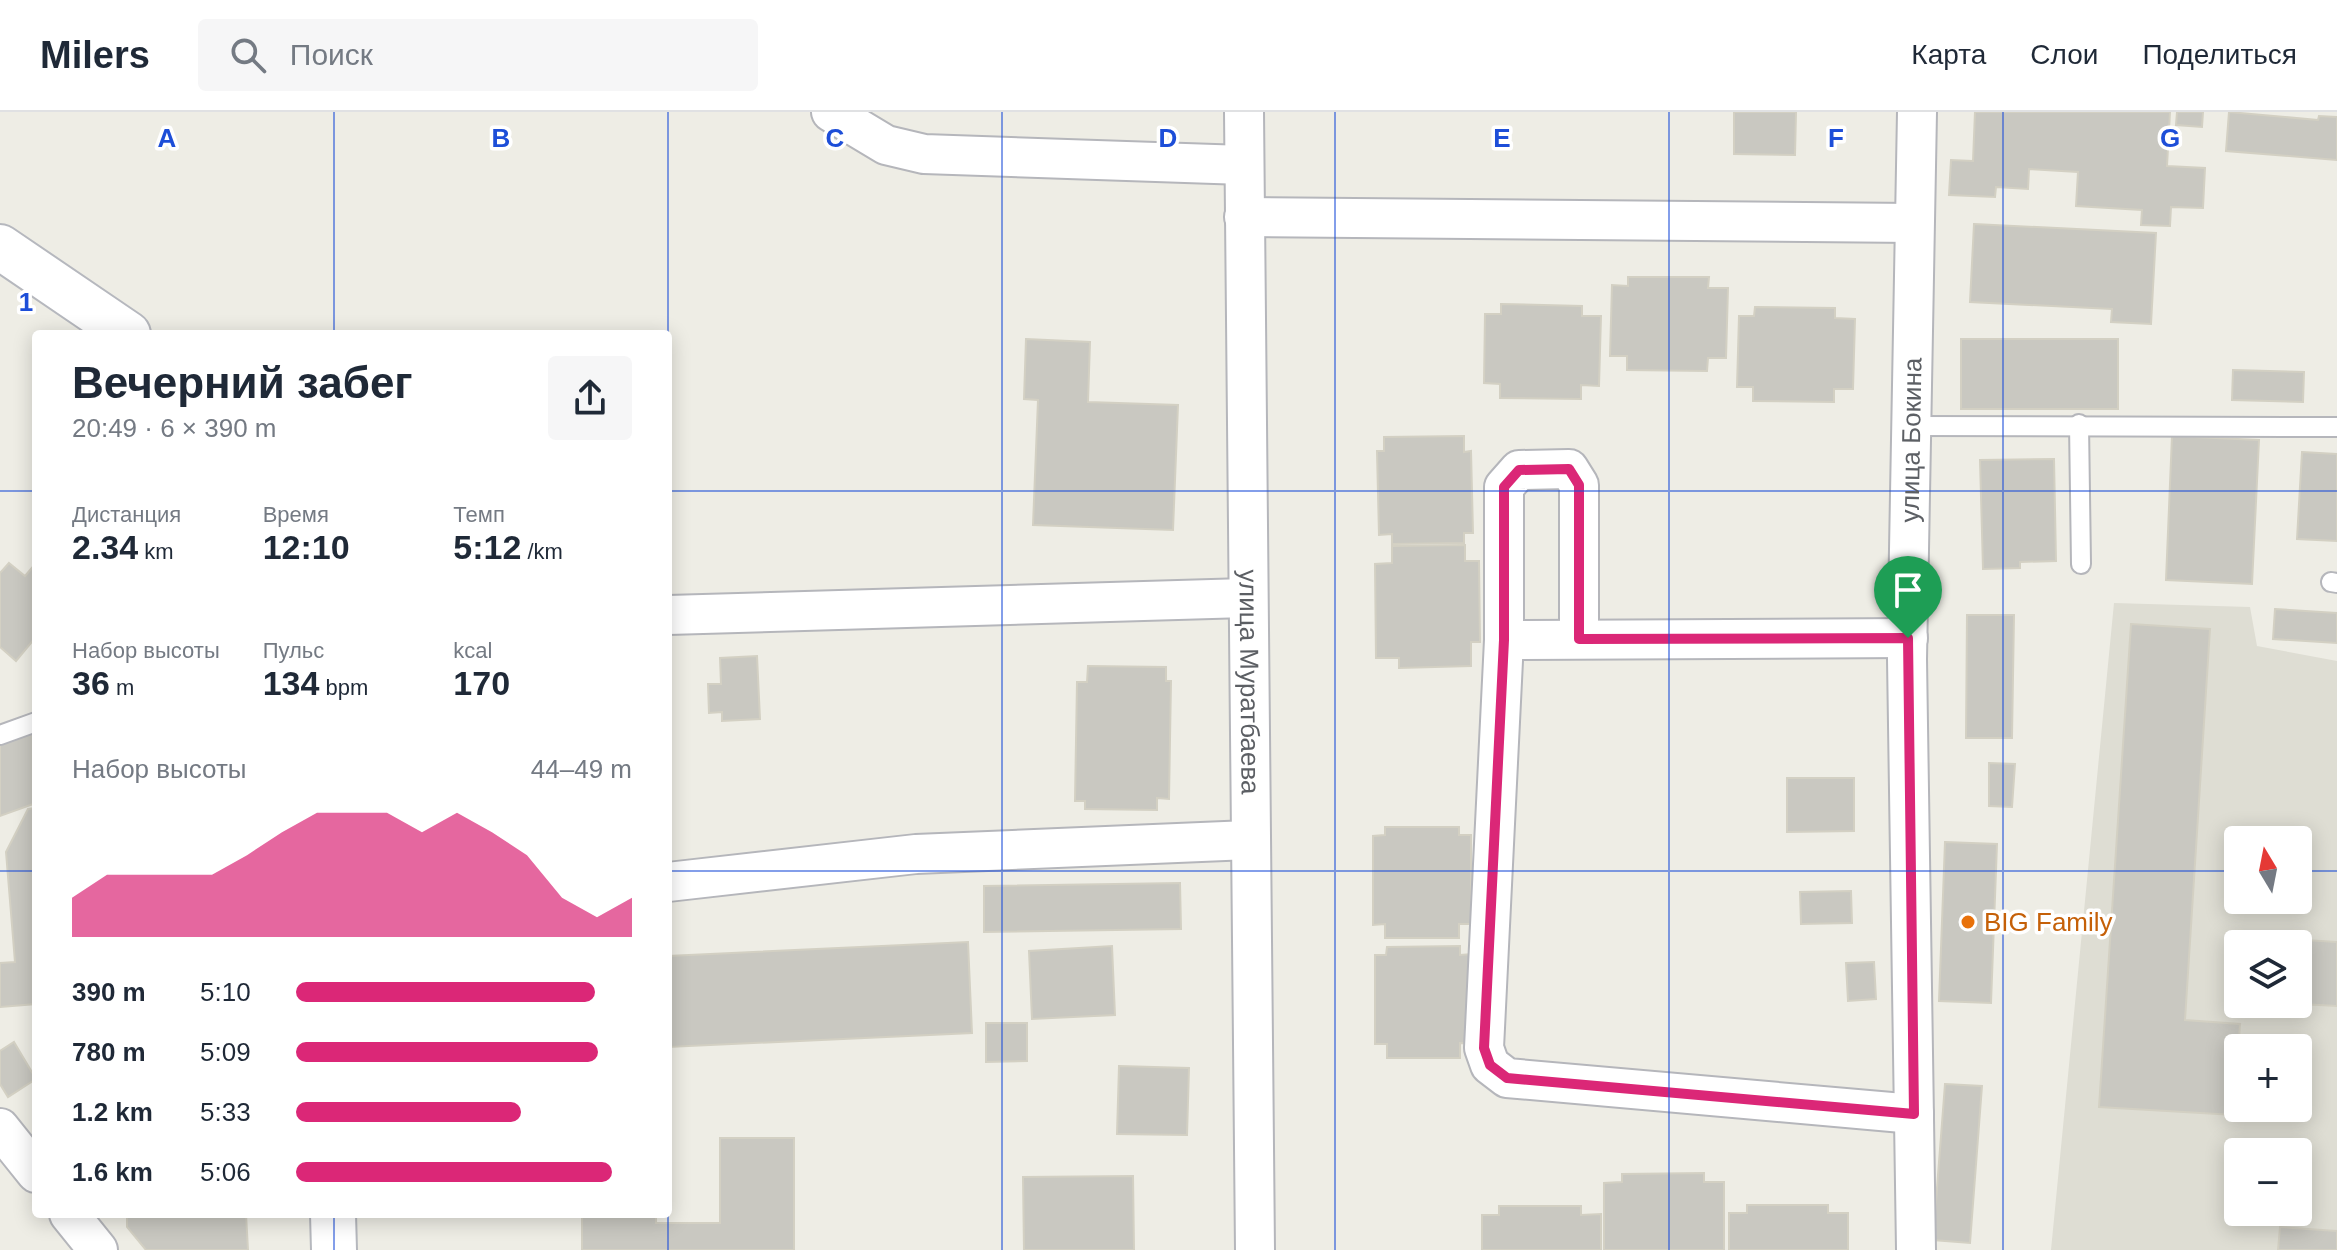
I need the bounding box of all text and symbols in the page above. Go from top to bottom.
search box [198,19,758,91]
icon: search [226,33,270,77]
text: Milers [40,34,150,76]
text: Поиск [290,38,373,71]
text: Карта [1911,39,1986,70]
text: Слои [2030,39,2098,70]
text: Поделиться [2142,39,2297,70]
text: A [158,123,177,153]
text: B [492,123,510,153]
text: C [826,123,845,153]
text: D [1159,123,1177,153]
text: E [1493,123,1511,153]
text: F [1828,123,1844,153]
text: G [2160,123,2180,153]
text: 1 [19,287,33,317]
button: share [548,356,632,440]
street label: улица Бокина [1894,357,1928,523]
text: Вечерний забег [72,358,413,407]
text: 20:49 · 6 × 390 m [72,413,277,443]
text: Дистанция [72,502,181,527]
text: Время [263,502,329,527]
text: Темп [453,502,505,527]
text: 2.34 [72,528,138,566]
text: 12:10 [263,528,350,566]
text: 5:12 [453,528,521,566]
text: km [138,539,174,564]
text: /km [521,539,563,564]
pin [1874,556,1942,638]
icon: arrive [1886,568,1930,612]
street label: улица Муратбаева [1233,569,1266,795]
text: Набор высоты [72,638,220,663]
text: Пульс [263,638,324,663]
text: kcal [453,638,492,663]
text: 36 [72,664,110,702]
text: 134 [263,664,319,702]
text: 170 [453,664,510,702]
text: m [110,675,134,700]
text: bpm [319,675,368,700]
text: Набор высоты [72,754,247,784]
text: 44–49 m [531,754,632,784]
north arrow [2224,826,2312,914]
map controls [2224,826,2312,1226]
place label: BIG Family [1984,907,2113,937]
marker: BIG Family [1959,913,1977,931]
button: layers [2224,930,2312,1018]
text: 390 m [72,977,146,1007]
text: 5:10 [200,977,251,1007]
button: + [2224,1034,2312,1122]
text: 780 m [72,1037,146,1067]
text: 5:09 [200,1037,251,1067]
text: 1.2 km [72,1097,153,1127]
text: 5:33 [200,1097,251,1127]
button: − [2224,1138,2312,1226]
text: 1.6 km [72,1157,153,1187]
text: 5:06 [200,1157,251,1187]

